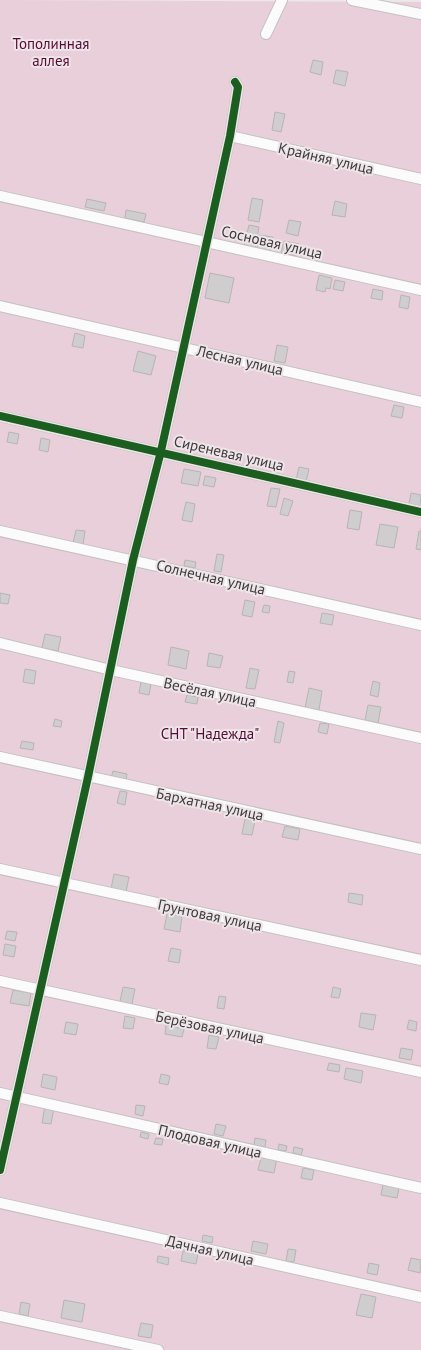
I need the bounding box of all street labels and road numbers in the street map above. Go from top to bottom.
street label: Крайняя улица [276,138,376,178]
street label: Сосновая улица [220,221,324,263]
street label: Лесная улица [194,341,285,379]
street label: Сиреневая улица [172,431,286,475]
street label: Солнечная улица [155,555,267,599]
street label: Весёлая улица [162,673,258,711]
street label: Бархатная улица [154,783,266,825]
street label: Грунтовая улица [156,895,264,935]
street label: Берёзовая улица [154,1006,266,1048]
street label: Плодовая улица [156,1120,264,1162]
street label: Дачная улица [164,1231,256,1269]

